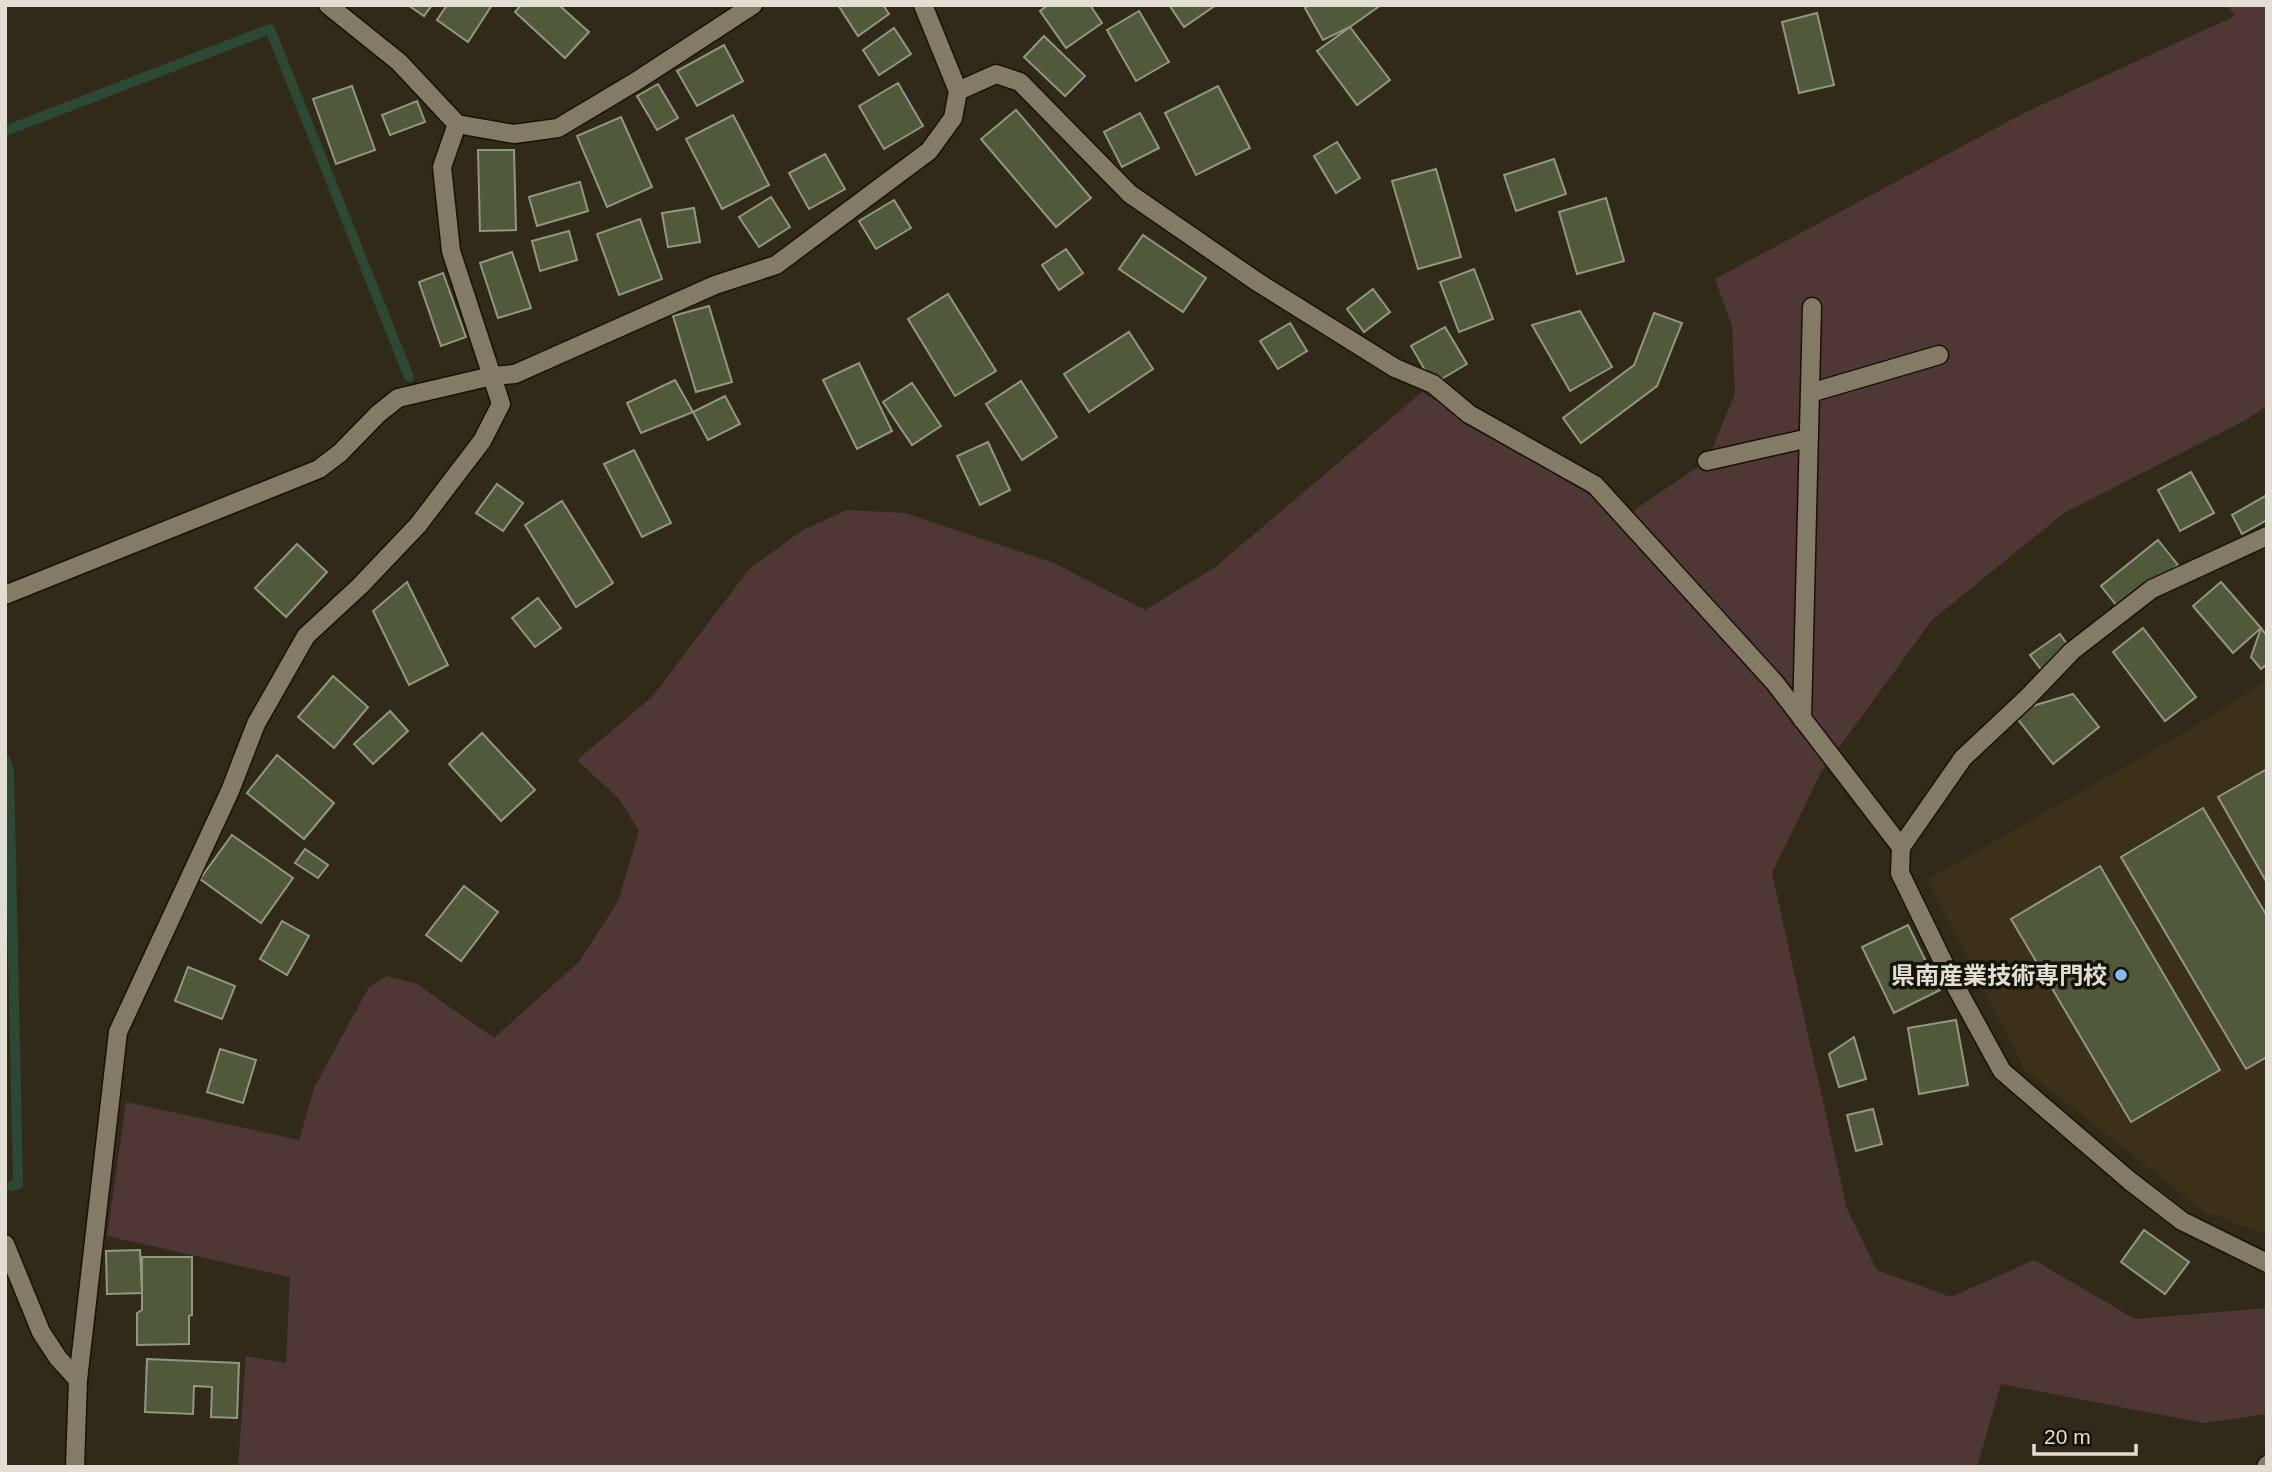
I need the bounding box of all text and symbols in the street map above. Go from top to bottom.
place label: 県南産業技術専門校 [1891,962,2107,989]
marker: 県南産業技術専門校 [2113,967,2129,983]
scale bar [2034,1412,2136,1456]
text: 20 m [2044,1425,2091,1448]

